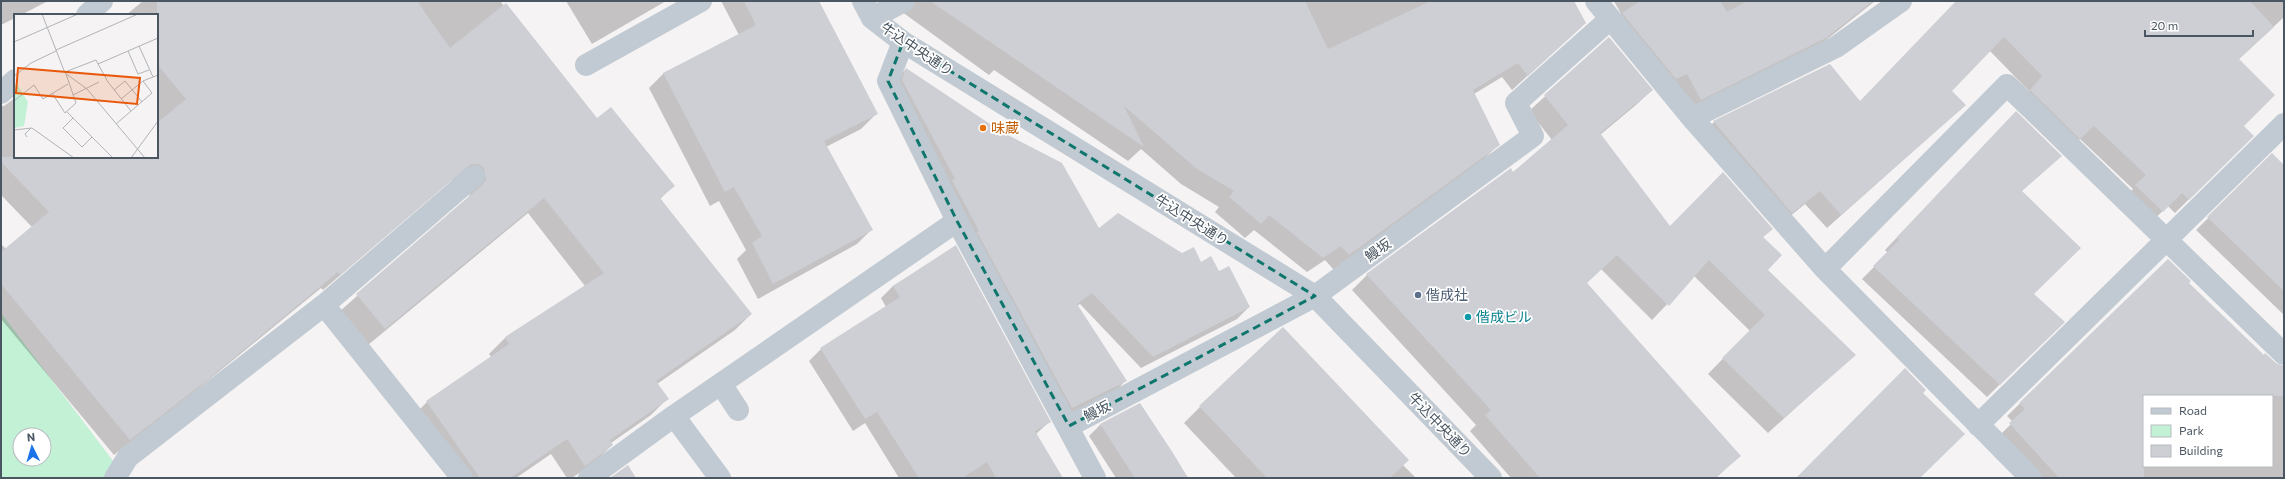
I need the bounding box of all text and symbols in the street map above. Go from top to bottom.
scale bar [2145,12,2253,38]
inset map [14,14,158,158]
street label: 牛込中央通り [878,18,957,79]
text: 20 m [2151,18,2178,32]
place label: 味蔵 [991,119,1019,136]
marker: 味蔵 [978,123,988,133]
street label: 牛込中央通り [1152,190,1232,249]
street label: 鰻坂 [1361,234,1394,265]
place label: 偕成社 [1426,286,1468,303]
marker: 偕成社 [1413,290,1423,300]
place label: 偕成ビル [1476,308,1532,325]
marker: 偕成ビル [1463,312,1473,322]
street label: 牛込中央通り [1405,389,1476,461]
legend [2143,395,2273,467]
street label: 鰻坂 [1080,396,1113,425]
text: Road [2179,403,2207,417]
text: Park [2179,423,2205,437]
north arrow [12,427,52,467]
text: N [26,430,36,443]
text: Building [2179,443,2223,457]

